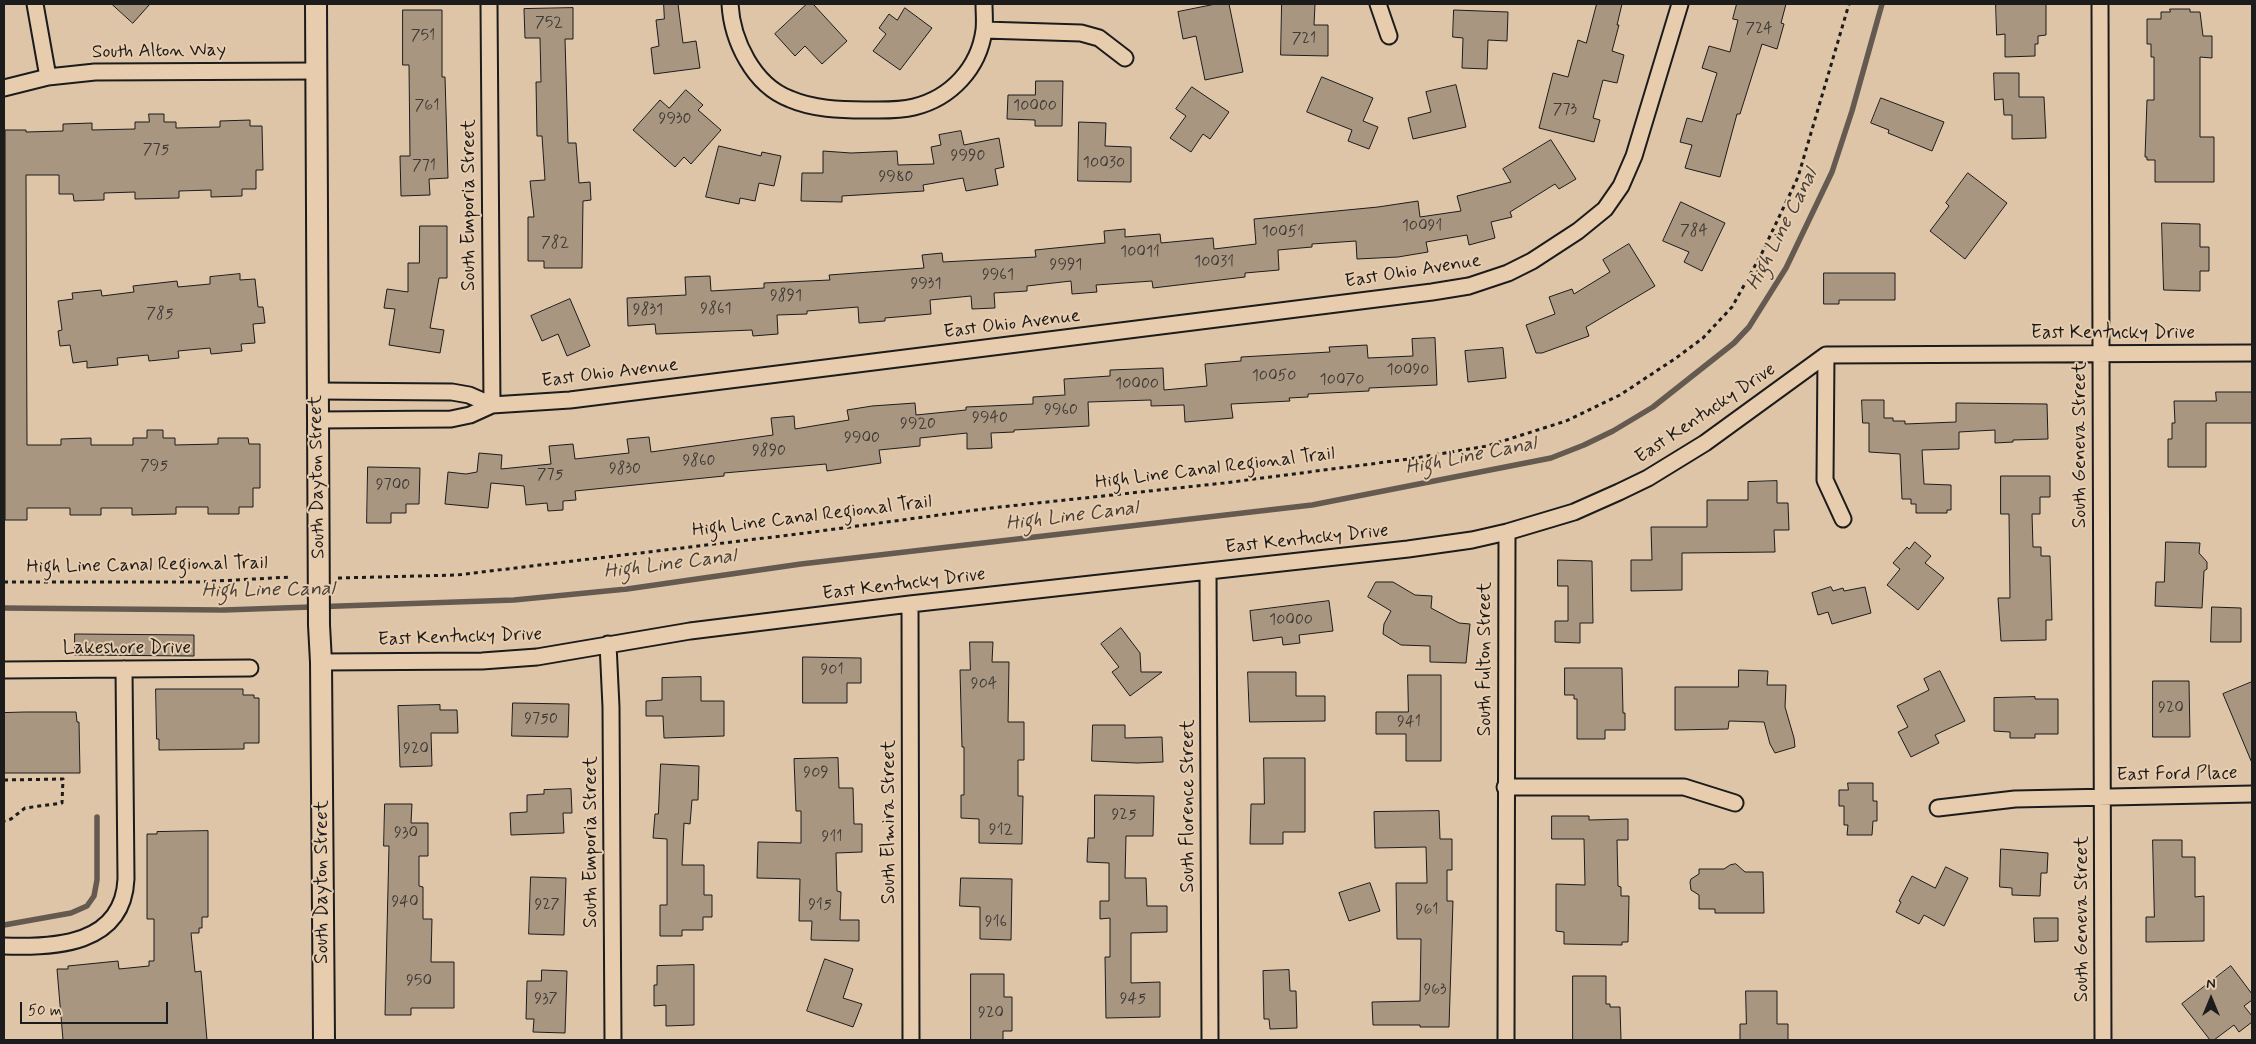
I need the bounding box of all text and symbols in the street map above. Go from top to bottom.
house number: 752 [535,14,563,34]
house number: 724 [1745,20,1773,40]
house number: 751 [411,27,435,47]
house number: 721 [1292,30,1316,50]
street label: South Alton Way [92,39,226,65]
house number: 761 [415,97,439,117]
house number: 10000 [1013,97,1057,117]
house number: 773 [1553,101,1577,121]
house number: 9930 [659,110,691,130]
street label: South Emporia Street [459,119,481,291]
house number: 775 [143,141,169,161]
house number: 9990 [951,147,985,167]
house number: 10030 [1083,154,1125,174]
house number: 771 [412,157,436,177]
water label: High Line Canal [1742,165,1824,295]
house number: 9980 [879,168,913,188]
house number: 10091 [1402,217,1442,237]
house number: 784 [1680,222,1708,242]
house number: 10051 [1262,223,1304,243]
house number: 782 [541,234,569,254]
house number: 10011 [1120,243,1160,263]
street label: East Ohio Avenue [1343,250,1483,294]
house number: 10031 [1194,253,1234,273]
house number: 9991 [1050,256,1082,276]
house number: 9961 [982,266,1014,286]
house number: 9931 [910,275,942,295]
house number: 9891 [770,287,802,307]
house number: 9861 [700,300,732,320]
house number: 9831 [633,301,663,321]
house number: 785 [146,305,174,325]
street label: East Ohio Avenue [942,305,1082,345]
street label: East Kentucky Drive [2031,323,2195,345]
street label: East Ohio Avenue [540,354,680,394]
street label: East Kentucky Drive [1631,359,1781,469]
house number: 10090 [1387,361,1429,381]
street label: South Geneva Street [2070,362,2092,528]
house number: 10050 [1252,367,1296,387]
house number: 10070 [1320,371,1364,391]
house number: 10000 [1115,375,1159,395]
street label: South Dayton Street [305,395,331,559]
house number: 9960 [1044,401,1078,421]
house number: 9940 [972,409,1008,429]
house number: 9920 [900,415,936,435]
house number: 9900 [844,429,880,449]
water label: High Line Canal [1404,433,1538,481]
house number: 9890 [752,442,786,462]
street label: High Line Canal Regional Trail [1094,443,1336,495]
house number: 9860 [682,452,716,472]
house number: 795 [140,457,168,477]
house number: 9830 [609,460,641,480]
house number: 775 [537,466,563,486]
house number: 9700 [376,476,410,496]
street label: High Line Canal Regional Trail [691,491,933,543]
water label: High Line Canal [1005,497,1139,537]
street label: East Kentucky Drive [1224,520,1390,560]
water label: High Line Canal [603,545,737,585]
street label: High Line Canal Regional Trail [26,552,268,580]
street label: East Kentucky Drive [821,564,987,606]
water label: High Line Canal [201,578,335,604]
street label: South Fulton Street [1475,582,1497,736]
house number: 10000 [1269,611,1313,631]
street label: East Kentucky Drive [377,624,543,652]
street label: Lakeshore Drive [63,638,191,660]
house number: 901 [820,661,844,681]
house number: 904 [971,675,997,695]
house number: 920 [2158,699,2184,719]
house number: 9750 [524,710,558,730]
house number: 941 [1397,713,1421,733]
street label: South Florence Street [1178,719,1200,893]
house number: 920 [403,740,429,760]
street label: South Elmira Street [879,740,901,904]
street label: South Emporia Street [581,756,603,928]
street label: East Ford Place [2116,763,2238,787]
house number: 909 [803,764,829,784]
street label: South Dayton Street [312,800,334,964]
house number: 925 [1111,806,1137,826]
house number: 912 [989,821,1013,841]
house number: 930 [394,824,418,844]
house number: 911 [822,828,842,848]
street label: South Geneva Street [2072,836,2094,1002]
house number: 940 [391,893,419,913]
house number: 927 [534,896,560,916]
house number: 915 [808,896,832,916]
house number: 961 [1416,901,1438,921]
house number: 916 [985,913,1007,933]
house number: 950 [406,972,432,992]
north arrow [2186,974,2236,1024]
text: N [2206,975,2216,993]
house number: 963 [1423,981,1447,1001]
house number: 937 [534,990,558,1010]
house number: 945 [1120,990,1146,1010]
scale bar [22,992,170,1024]
text: 50 m [28,1001,62,1021]
house number: 920 [978,1004,1004,1024]

